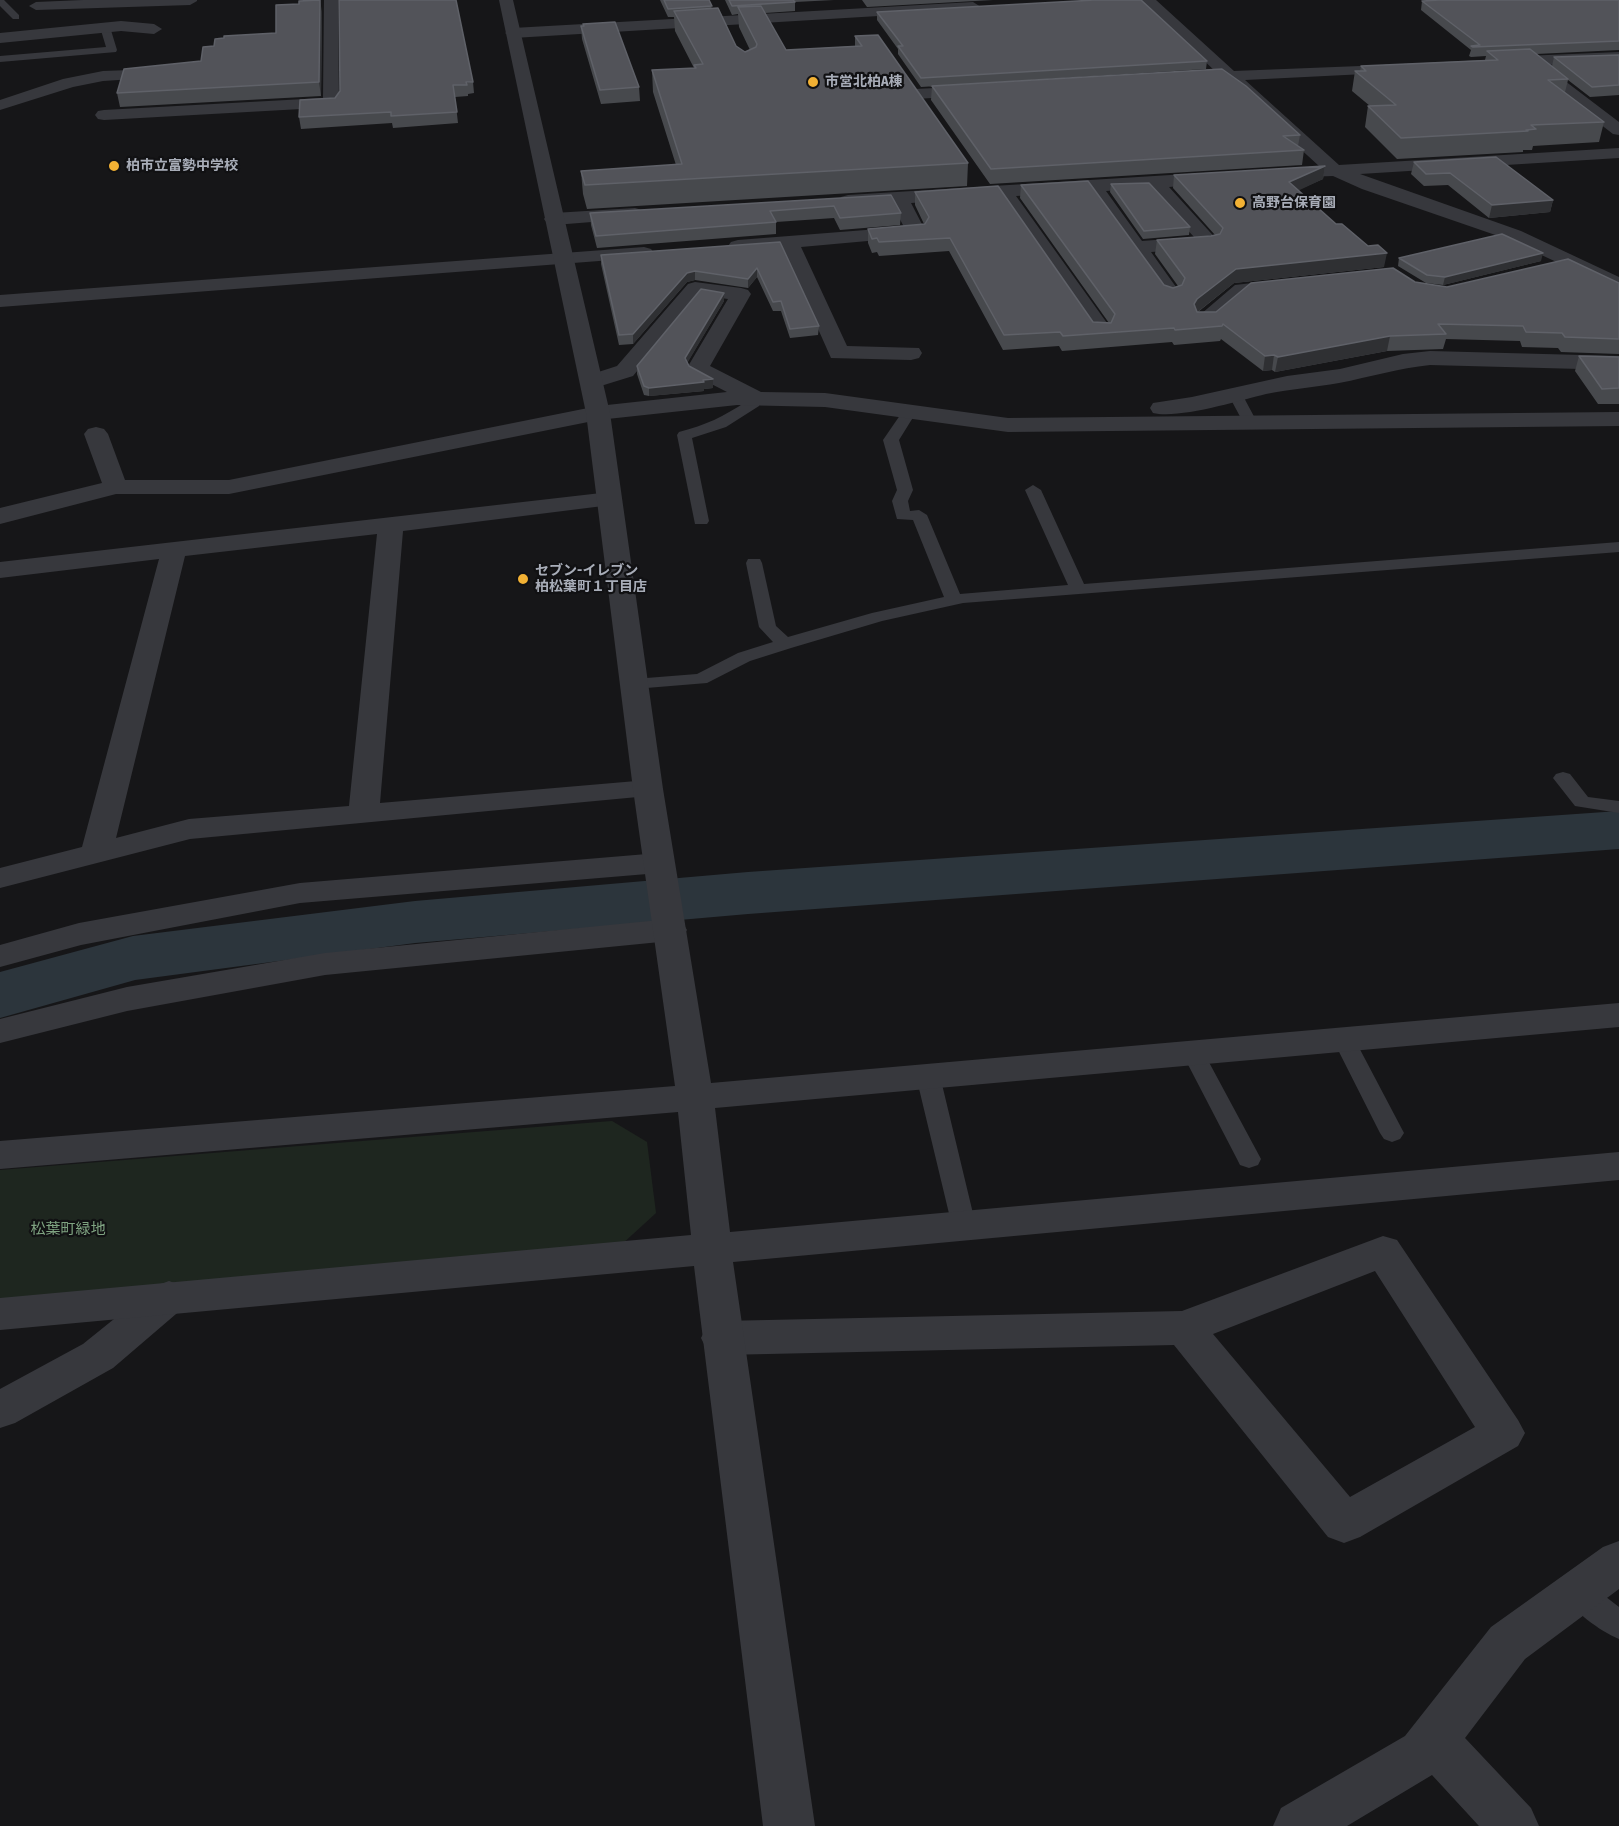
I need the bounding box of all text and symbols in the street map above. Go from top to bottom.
place label: 市営北柏A棟 [825,74,903,90]
marker: 市営北柏A棟 [806,75,820,89]
place label: 柏市立富勢中学校 [126,158,238,174]
marker: 柏市立富勢中学校 [107,159,121,173]
place label: 高野台保育園 [1252,195,1336,211]
marker: 高野台保育園 [1233,196,1247,210]
place label: セブン-イレブン 柏松葉町１丁目店 [535,563,647,596]
marker: セブン-イレブン 柏松葉町１丁目店 [516,572,530,586]
park label: 松葉町緑地 [31,1221,105,1239]

